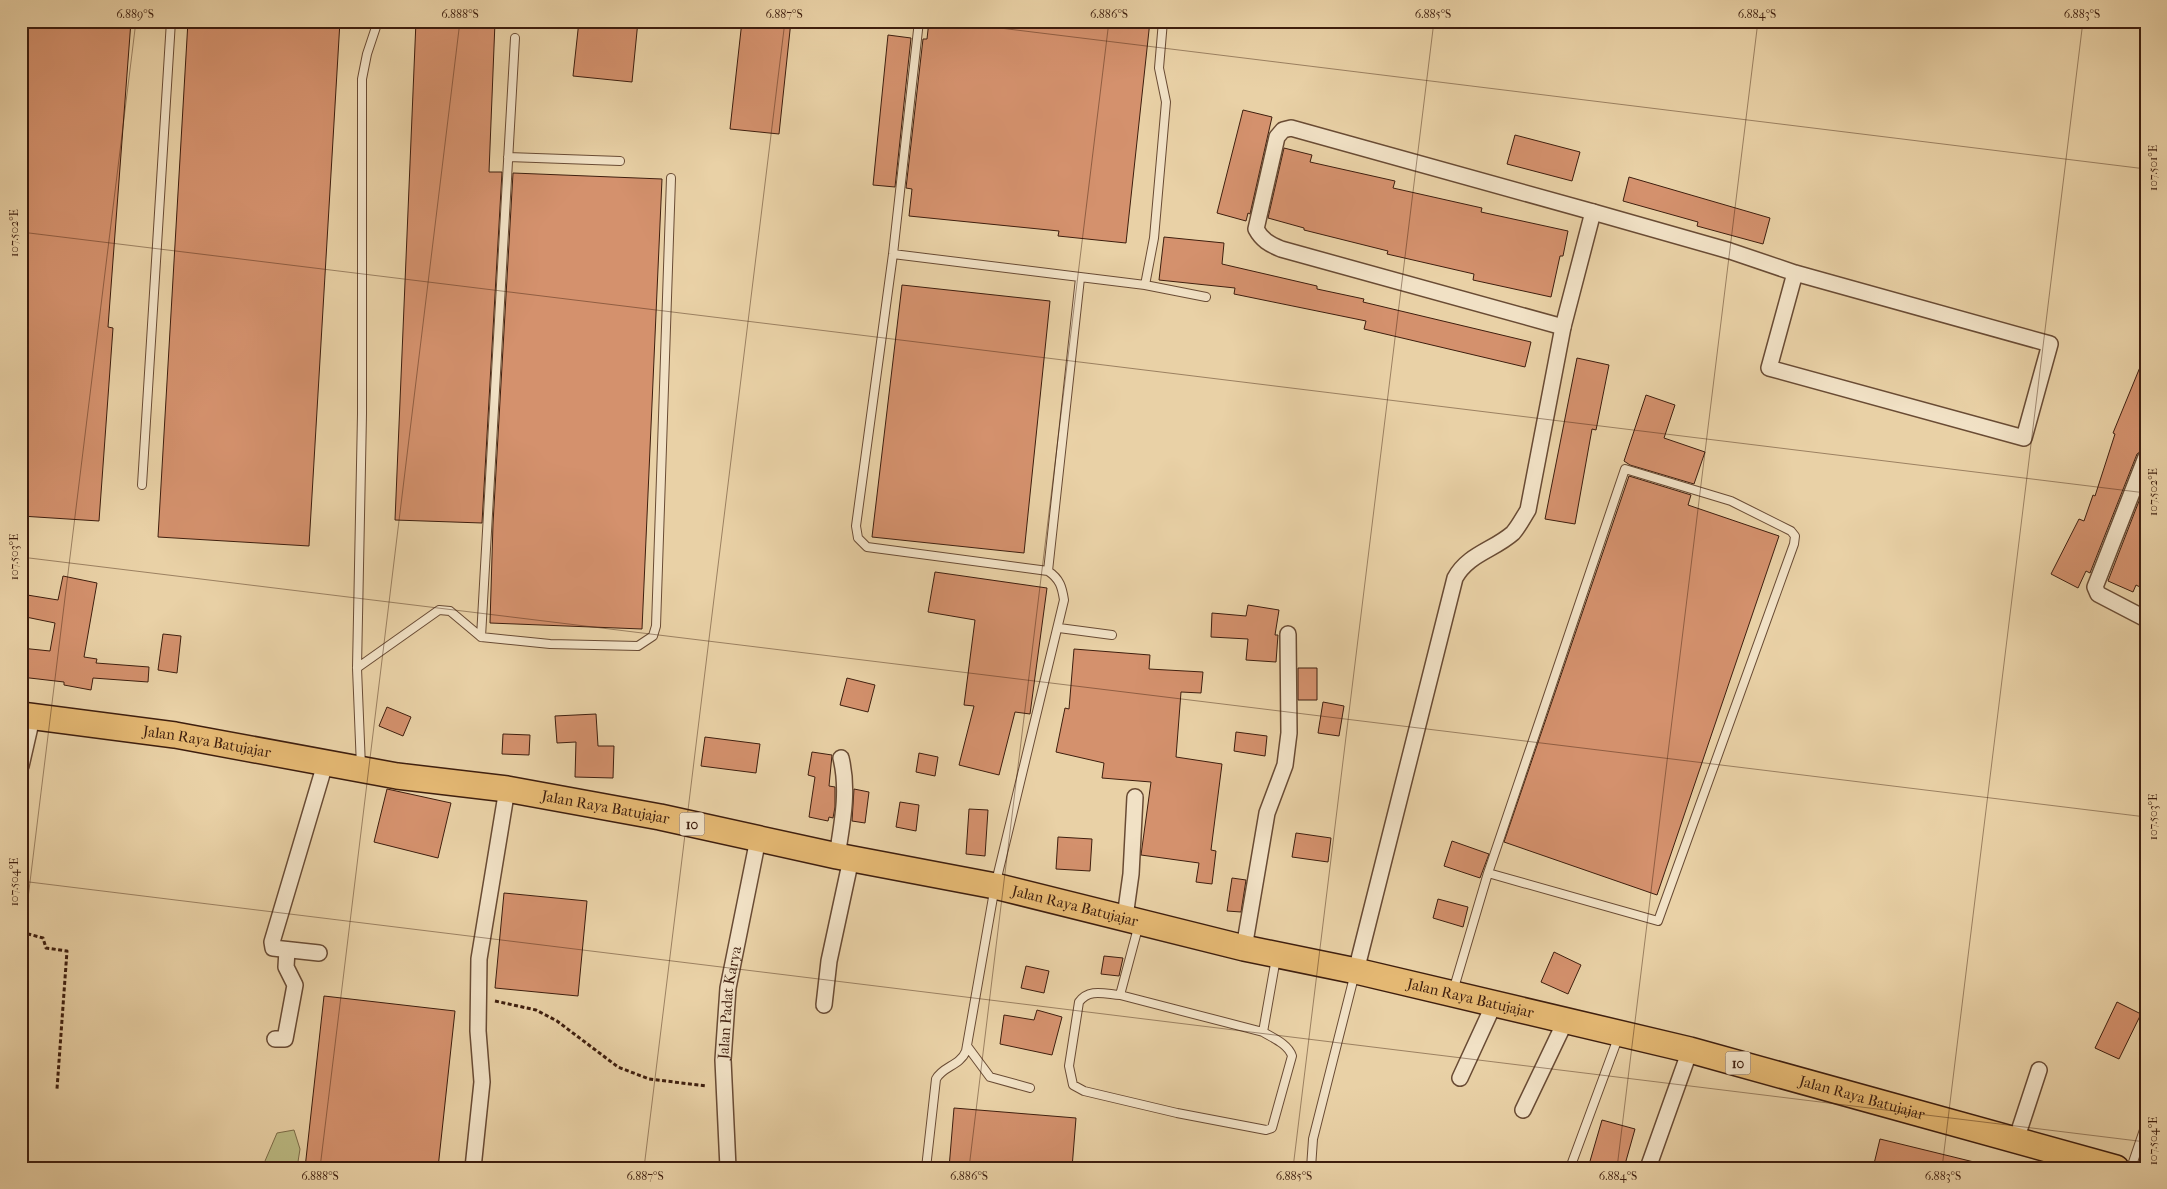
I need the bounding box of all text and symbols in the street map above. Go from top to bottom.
text: 6.889°S [116,7,154,21]
text: 6.888°S [441,7,479,21]
text: 6.887°S [765,7,803,21]
text: 6.886°S [1090,7,1128,21]
text: 6.885°S [1415,7,1451,21]
text: 6.884°S [1738,7,1776,21]
text: 6.883°S [2064,7,2100,21]
text: 107.501°E [2146,145,2160,191]
text: 107.502°E [7,209,21,257]
text: 107.502°E [2146,468,2160,516]
text: 107.503°E [7,534,21,580]
street label: Jalan Raya Batujajar [141,722,273,762]
street label: Jalan Raya Batujajar [539,786,672,828]
text: 107.503°E [2146,794,2160,840]
road number: 10 [680,812,704,836]
text: 107.504°E [7,858,21,906]
street label: Jalan Raya Batujajar [1009,881,1141,930]
street label: Jalan Padat Karya [714,943,745,1061]
street label: Jalan Raya Batujajar [1404,974,1536,1022]
road number: 10 [1726,1052,1750,1074]
street label: Jalan Raya Batujajar [1796,1071,1927,1124]
text: 107.504°E [2146,1117,2160,1165]
text: 6.888°S [301,1169,339,1183]
text: 6.887°S [626,1169,664,1183]
text: 6.886°S [950,1169,988,1183]
text: 6.885°S [1276,1169,1312,1183]
text: 6.884°S [1599,1169,1637,1183]
text: 6.883°S [1925,1169,1961,1183]

